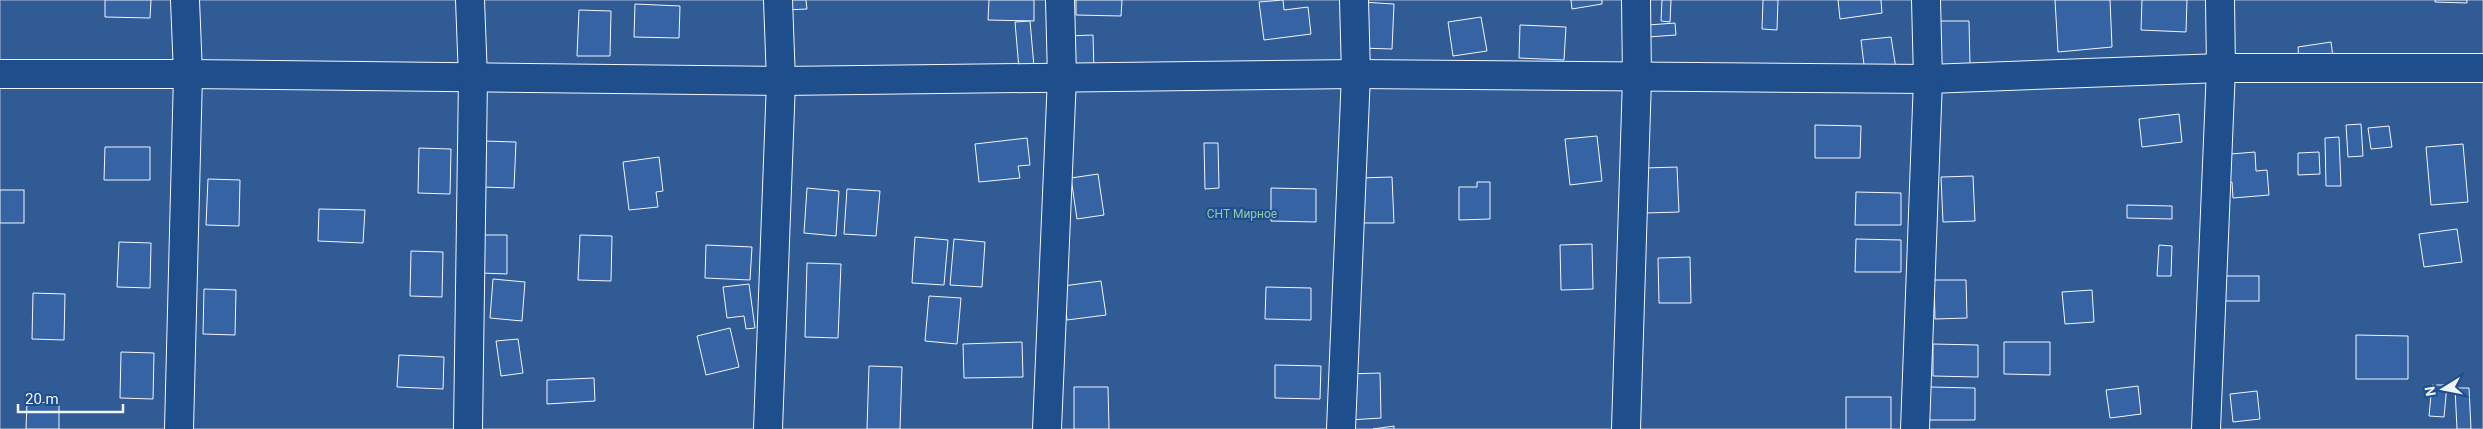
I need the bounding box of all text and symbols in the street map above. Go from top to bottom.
park label: СНТ Мирное [1207,207,1277,221]
north arrow [2418,364,2468,414]
scale bar [18,382,122,414]
text: N [2421,385,2439,398]
text: 20 m [25,390,59,408]

